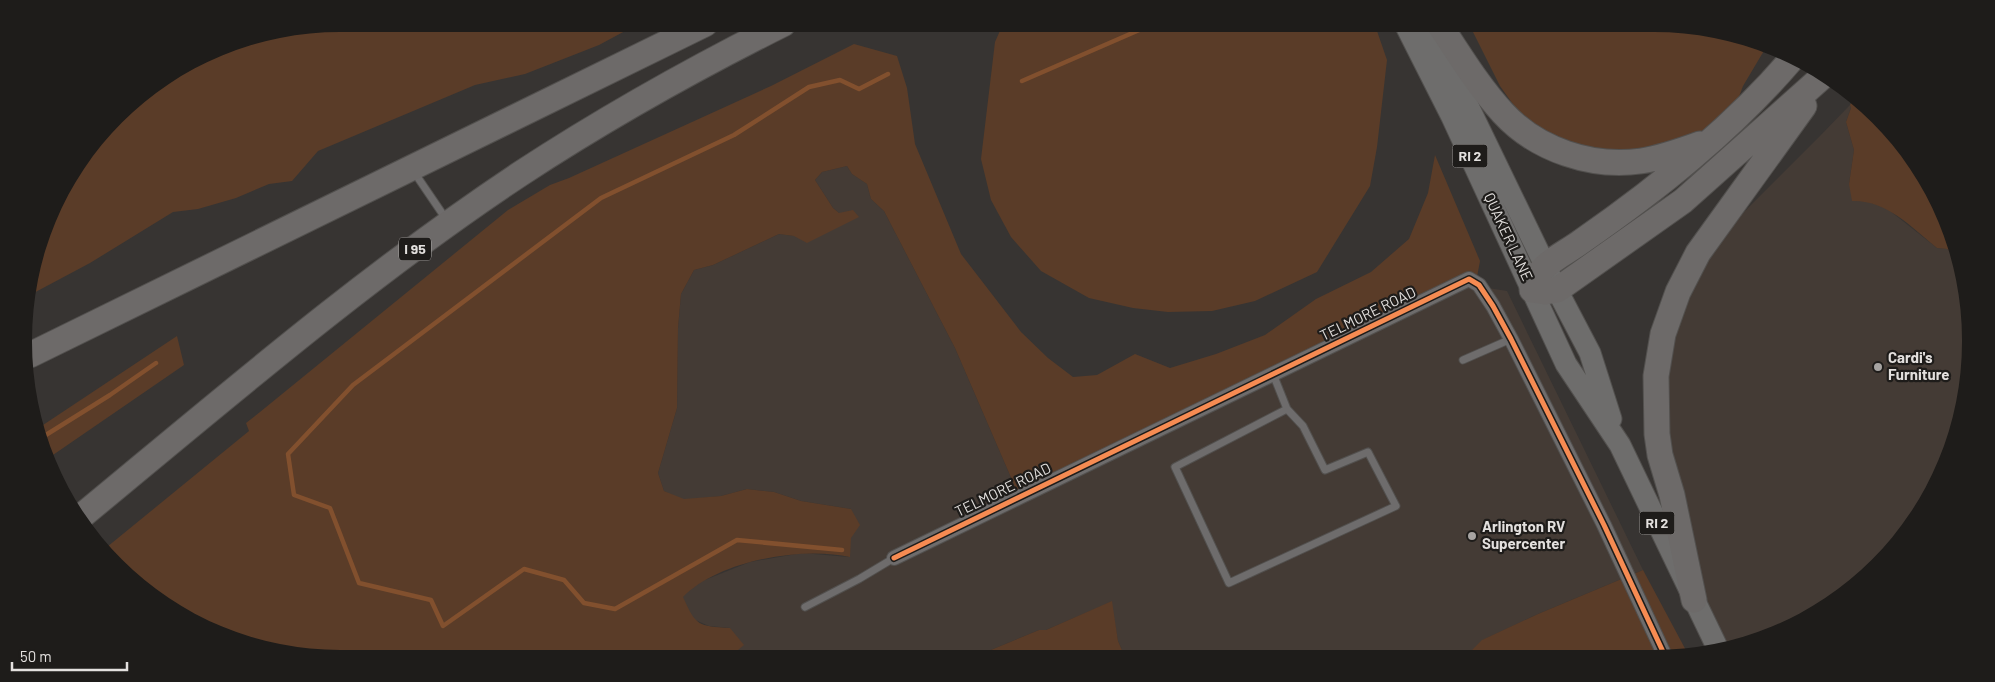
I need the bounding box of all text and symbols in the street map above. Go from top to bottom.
road number: RI 2 [1452,144,1488,168]
street label: QUAKER LANE [1481,190,1537,283]
road number: I 95 [399,238,431,260]
street label: TELMORE ROAD [1317,282,1418,344]
place label: Cardi's Furniture [1888,348,1949,383]
marker: Cardi's Furniture [1872,361,1884,373]
street label: TELMORE ROAD [952,458,1053,520]
road number: RI 2 [1640,512,1674,534]
place label: Arlington RV Supercenter [1482,517,1565,552]
marker: Arlington RV Supercenter [1466,530,1478,542]
scale bar [12,640,128,672]
text: 50 m [20,647,52,665]

